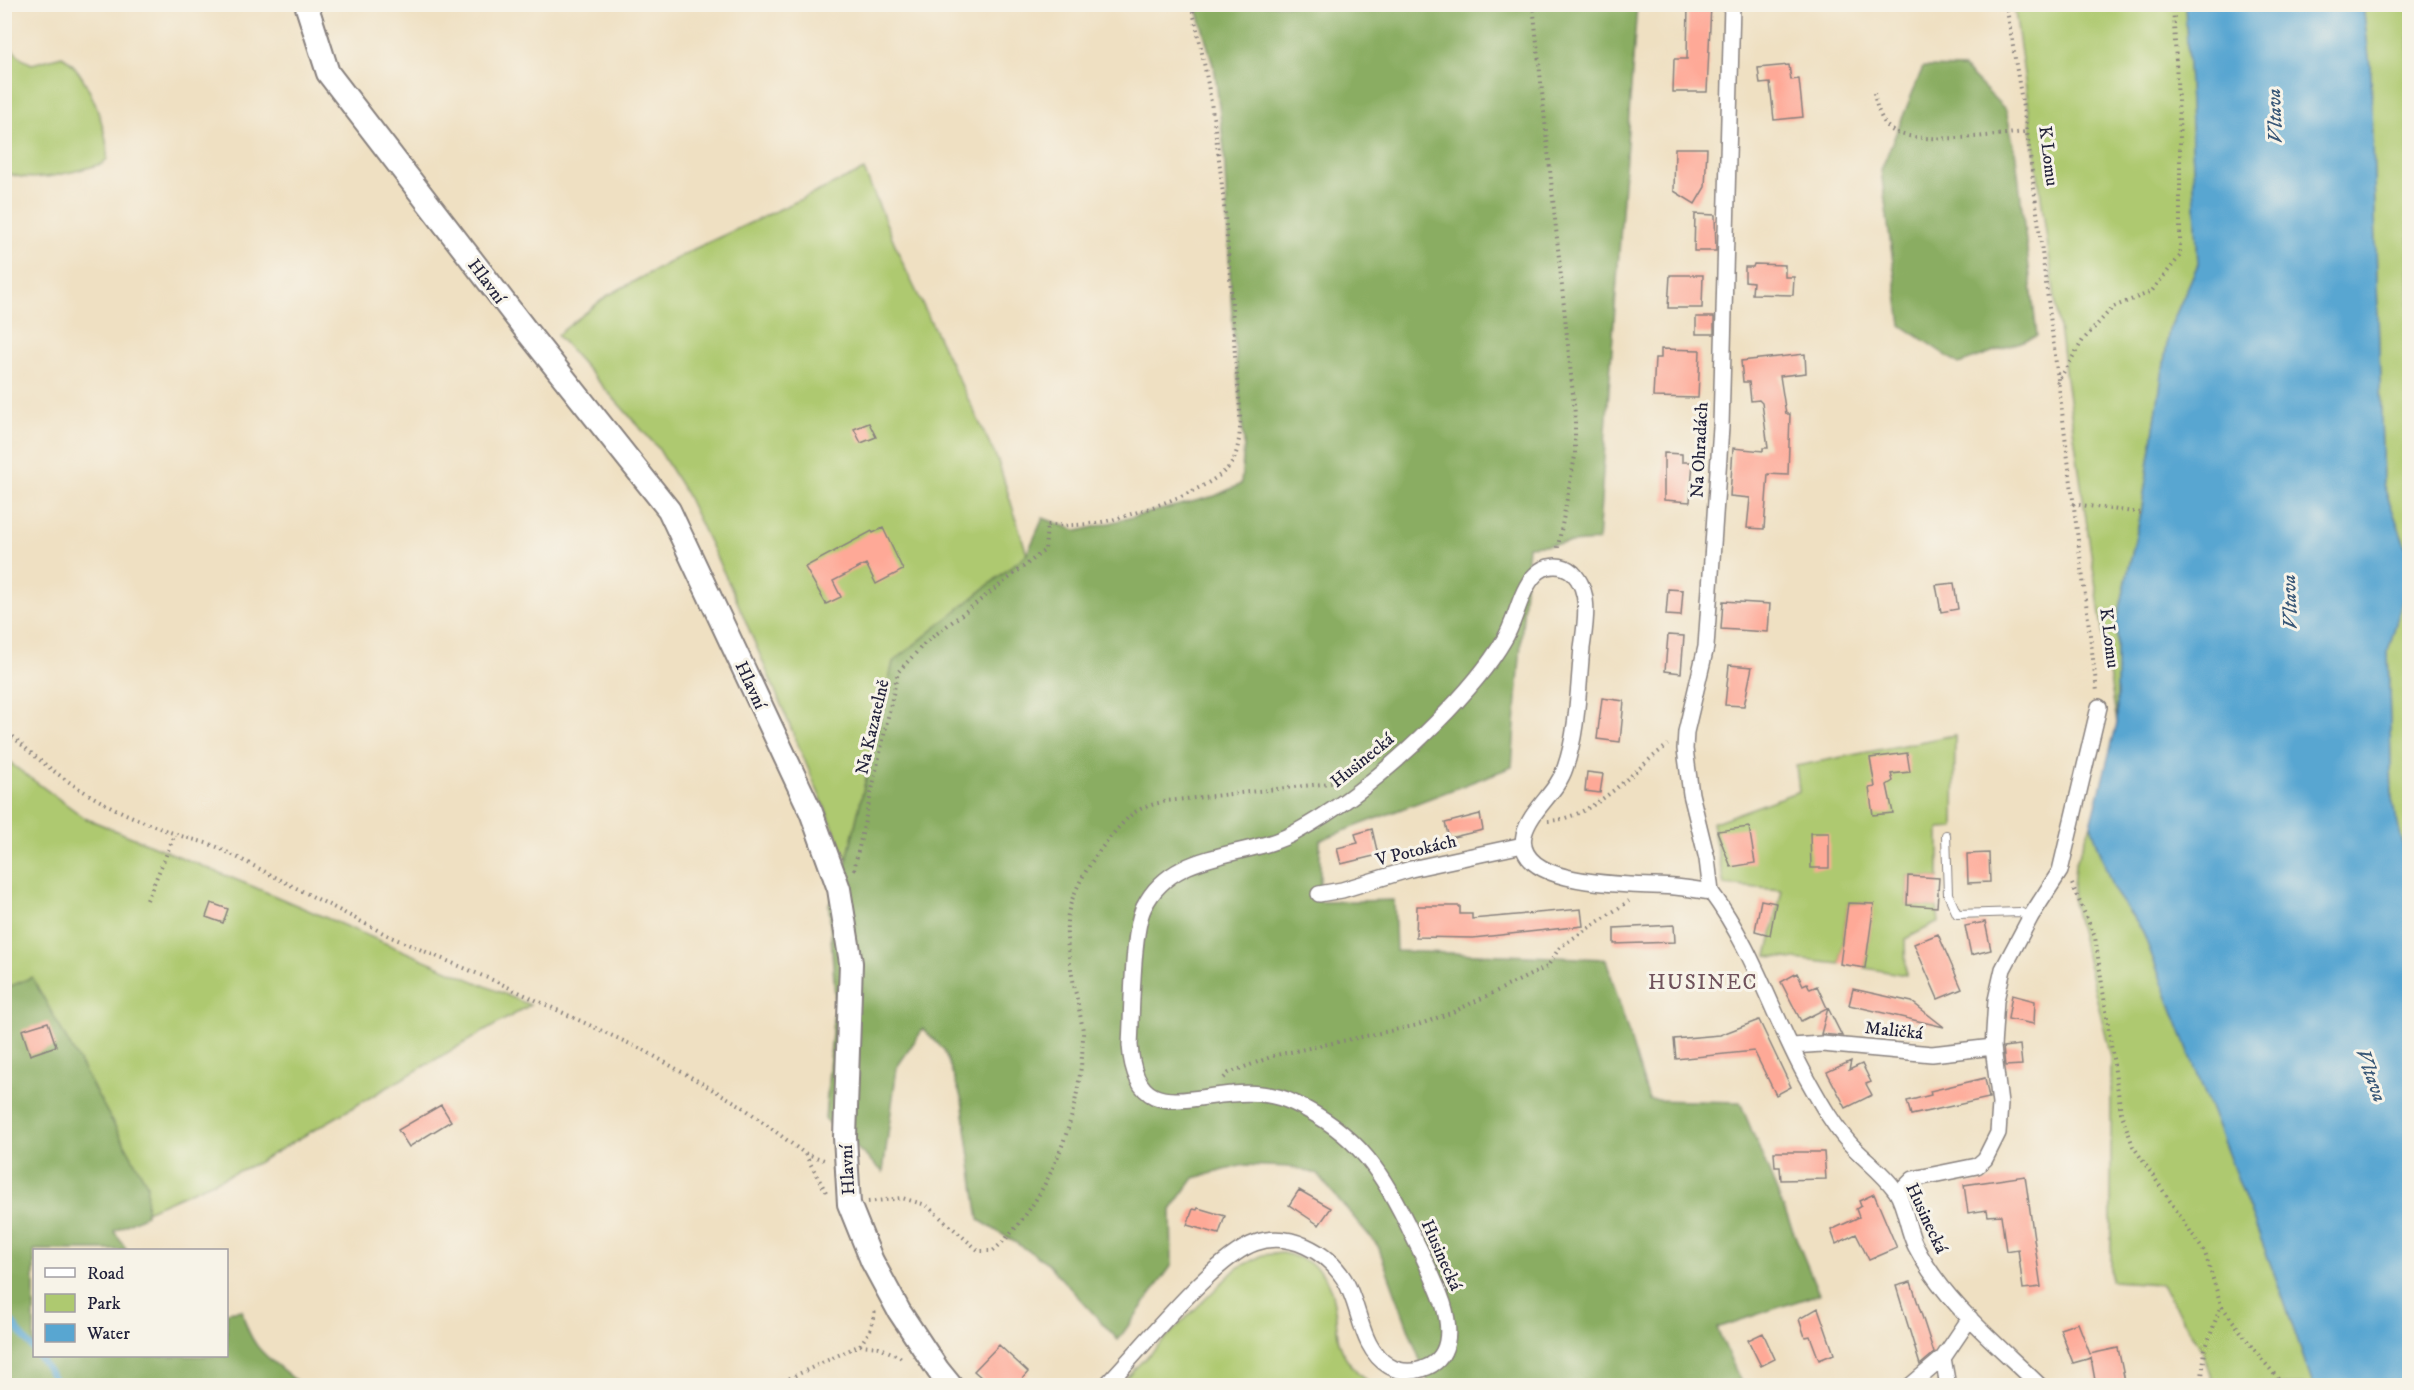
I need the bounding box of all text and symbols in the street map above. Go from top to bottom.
water label: Vltava [2262,88,2289,144]
street label: K Lomu [2033,125,2063,188]
street label: Hlavní [462,255,511,309]
street label: Na Ohradách [1686,401,1714,499]
water label: Vltava [2277,574,2304,630]
street label: K Lomu [2094,607,2124,670]
street label: Hlavní [730,658,771,714]
street label: Na Kazatelně [851,677,895,777]
street label: Husinecká [1326,728,1399,793]
street label: V Potokách [1373,830,1459,872]
district label: HUSINEC [1648,970,1758,996]
street label: Maličká [1864,1017,1924,1045]
water label: Vltava [2349,1045,2392,1106]
street label: Hlavní [836,1143,860,1196]
street label: Husinecká [1900,1180,1952,1258]
street label: Husinecká [1416,1217,1467,1295]
legend [33,1249,228,1357]
text: Road [87,1263,124,1285]
text: Park [87,1293,121,1315]
text: Water [86,1323,130,1345]

